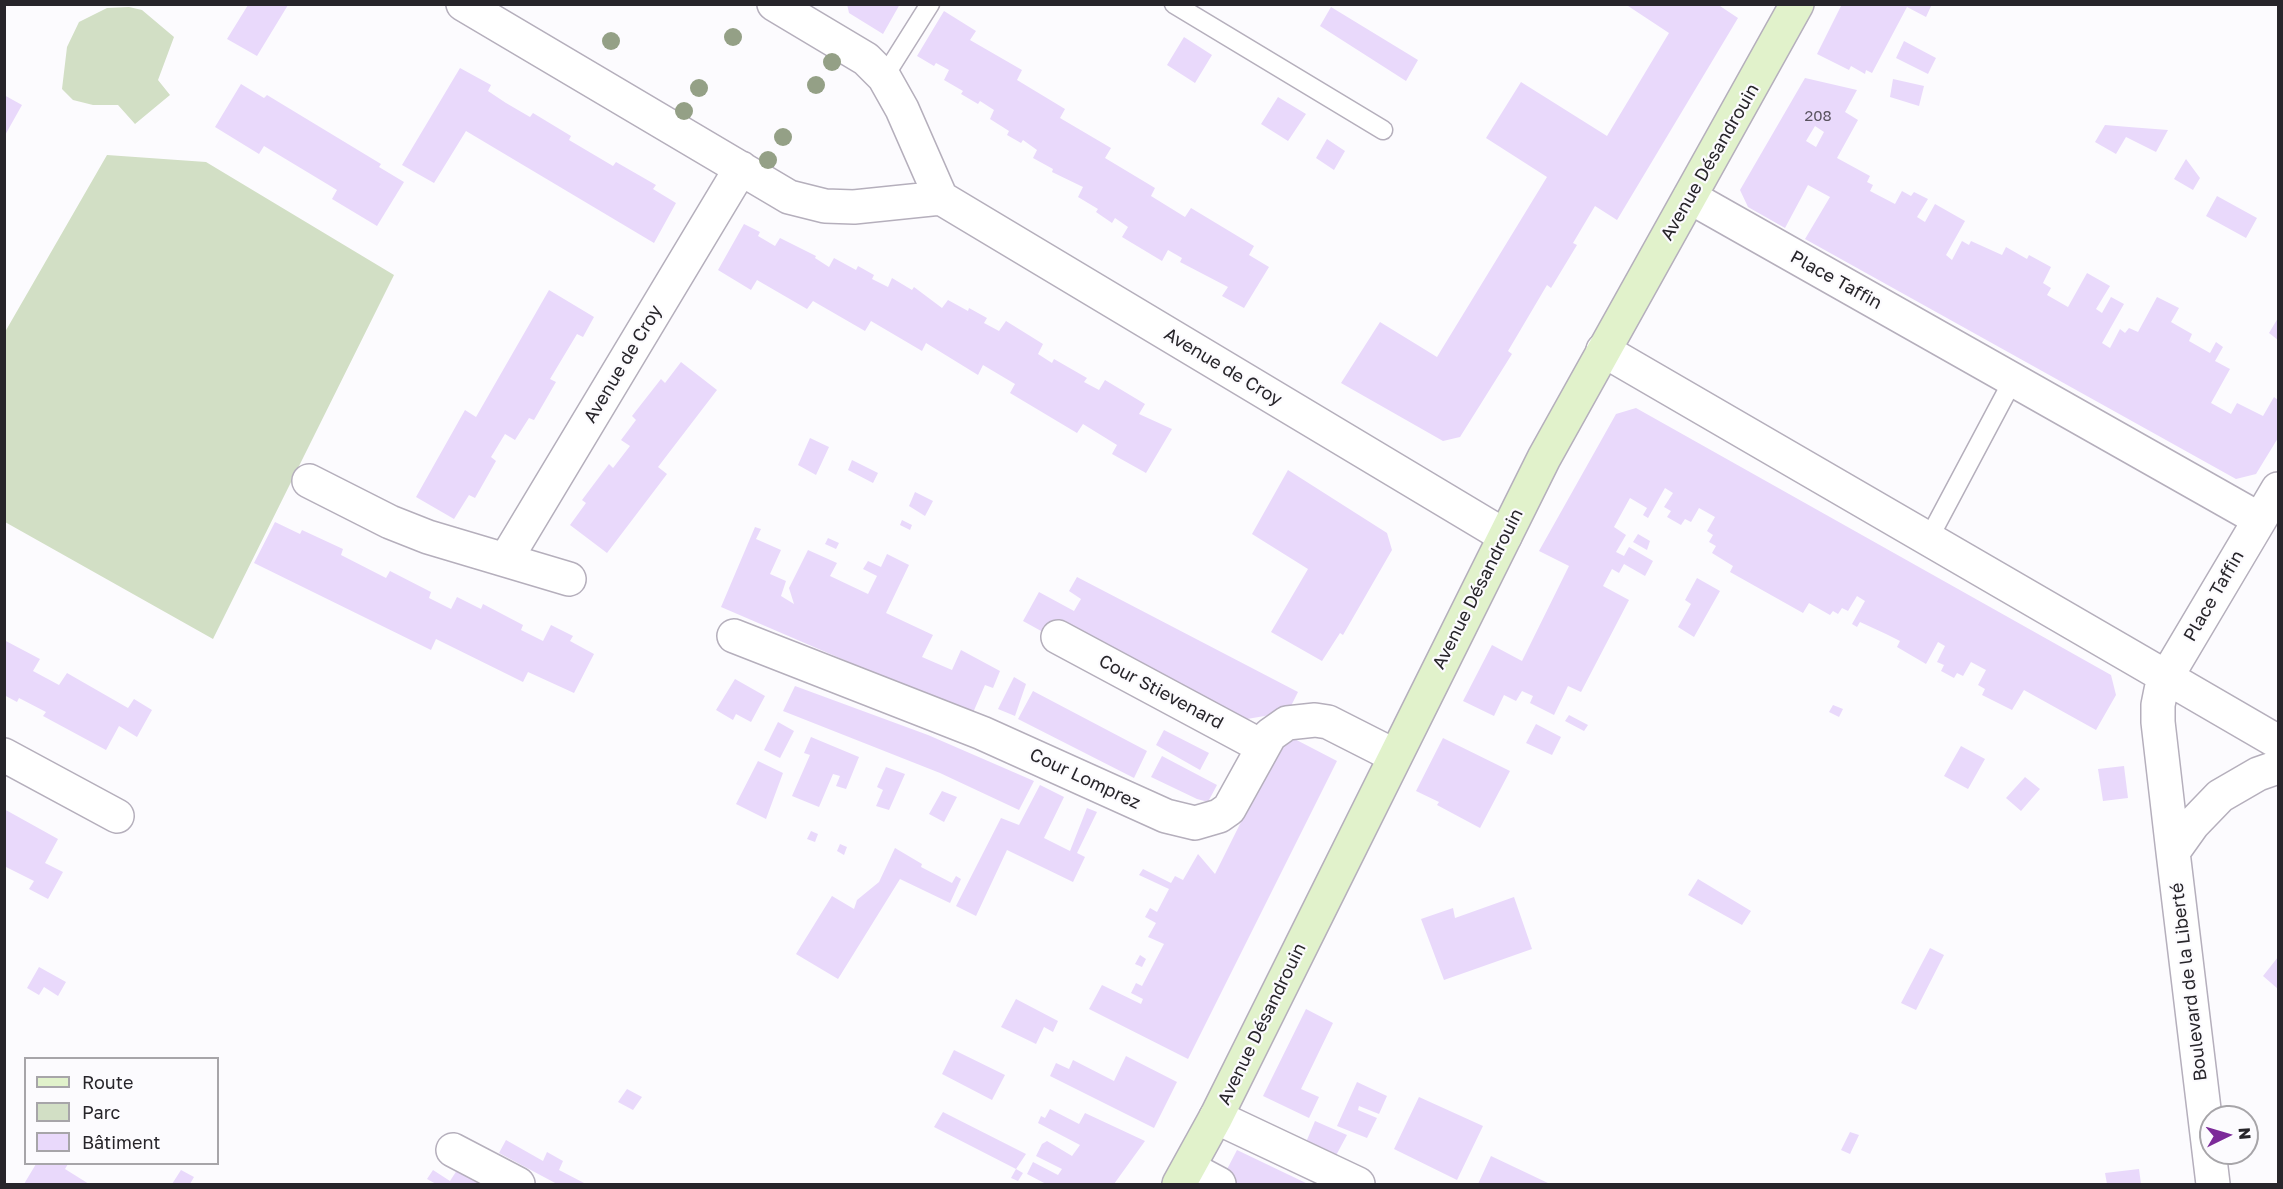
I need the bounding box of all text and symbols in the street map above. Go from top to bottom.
street label: Avenue Désandrouin [1656,80,1764,244]
house number: 208 [1804,107,1832,125]
street label: Place Taffin [1786,246,1886,314]
street label: Avenue de Croy [579,301,667,427]
street label: Avenue de Croy [1160,323,1286,411]
street label: Avenue Désandrouin [1428,505,1528,673]
street label: Place Taffin [2179,547,2249,645]
street label: Cour Stievenard [1095,650,1227,734]
street label: Cour Lomprez [1026,744,1144,814]
street label: Boulevard de la Liberté [2166,882,2212,1082]
street label: Avenue Désandrouin [1213,940,1311,1108]
legend [24,1057,219,1165]
text: Route [82,1071,133,1093]
text: Parc [82,1101,120,1123]
north arrow [2199,1105,2259,1165]
text: N [2234,1127,2255,1141]
text: Bâtiment [82,1131,161,1153]

